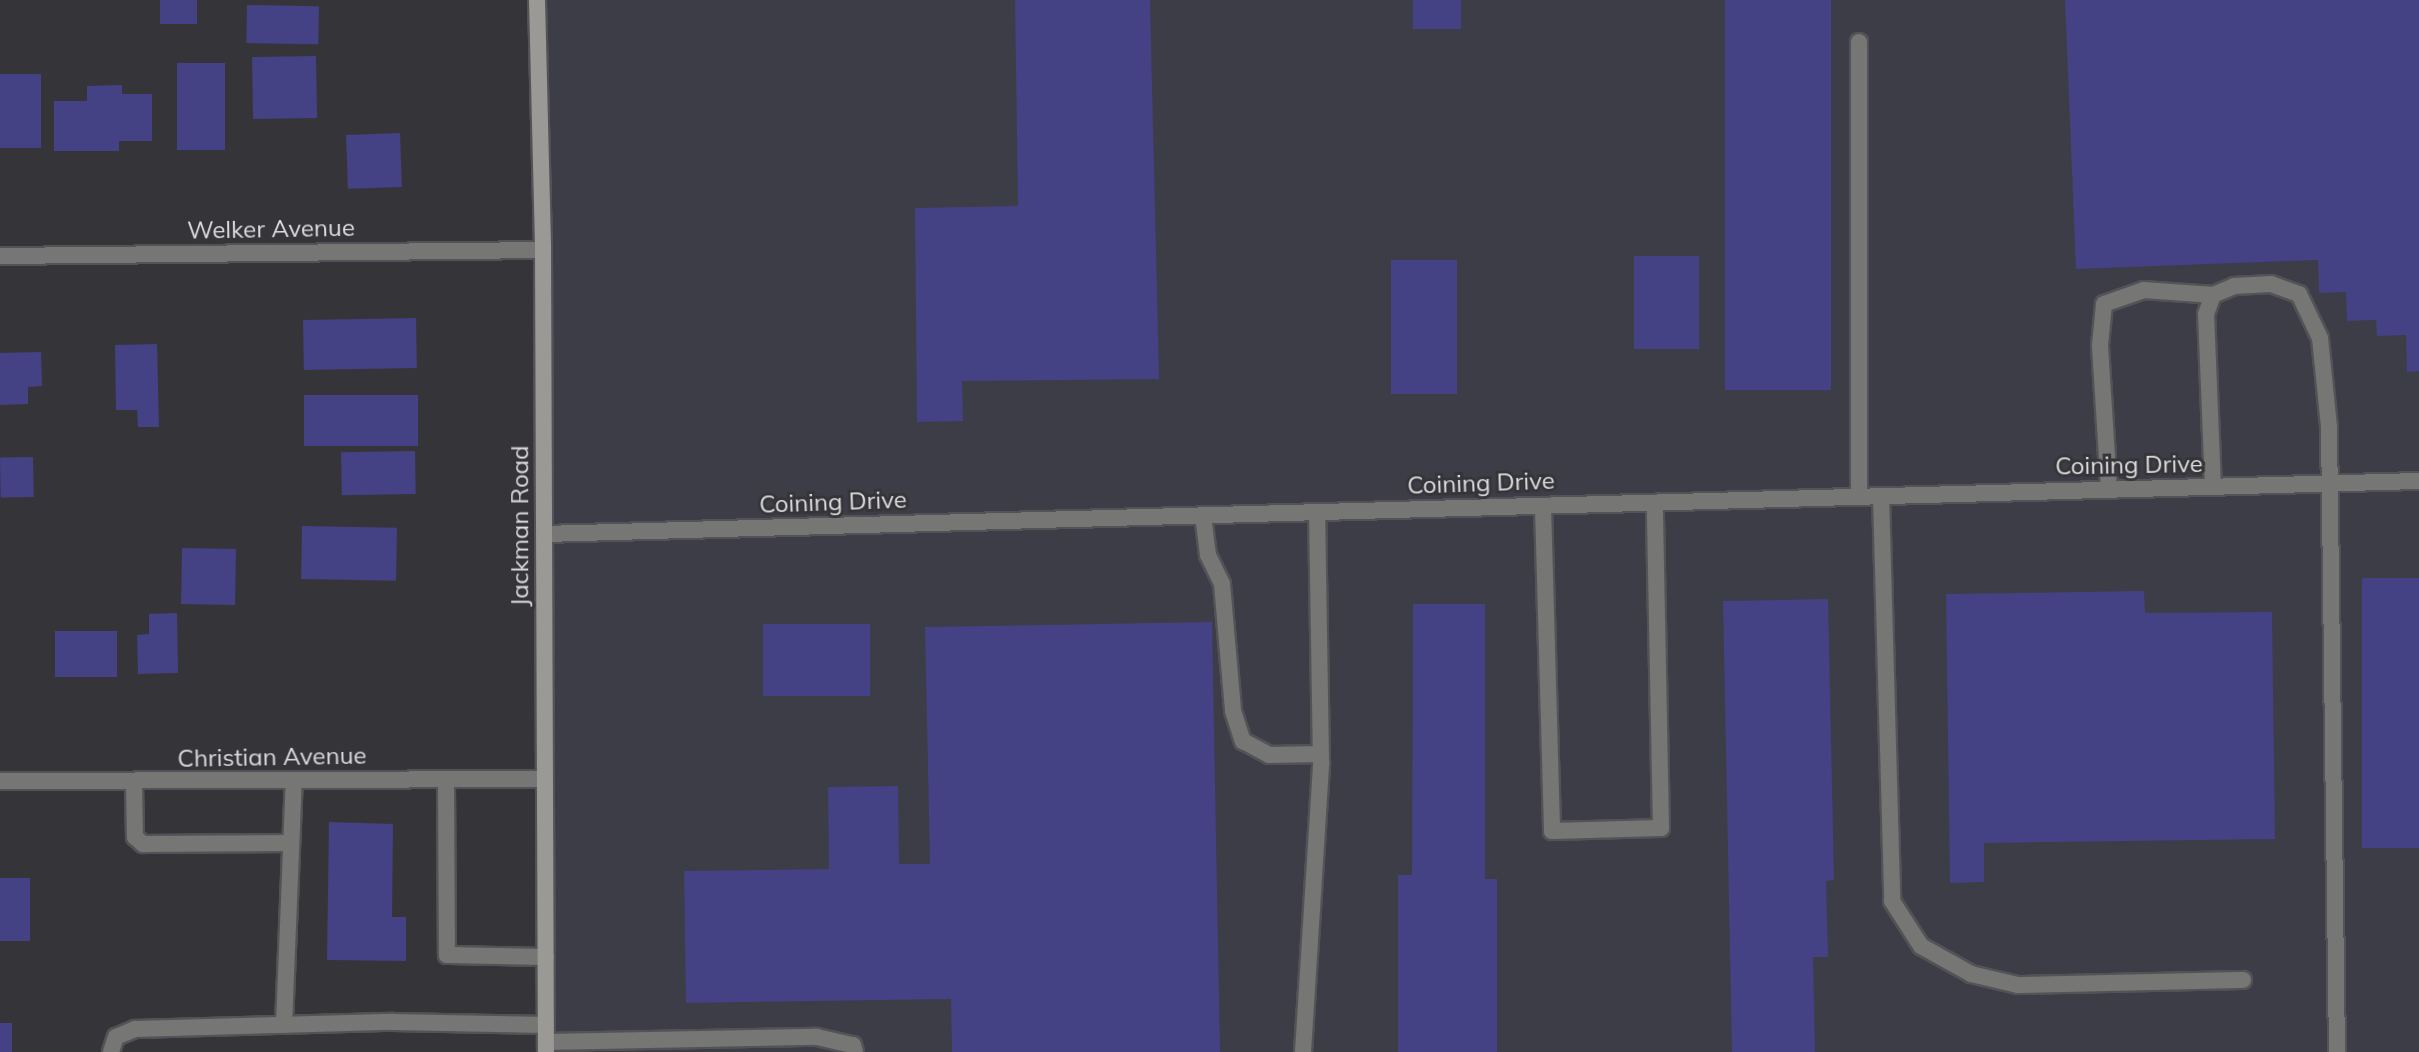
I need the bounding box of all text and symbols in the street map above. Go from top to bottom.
street label: Welker Avenue [187,213,355,245]
street label: Jackman Road [506,445,534,607]
street label: Coining Drive [2055,449,2203,481]
street label: Coining Drive [1407,466,1555,500]
street label: Coining Drive [759,485,907,519]
street label: Christian Avenue [177,741,367,773]

